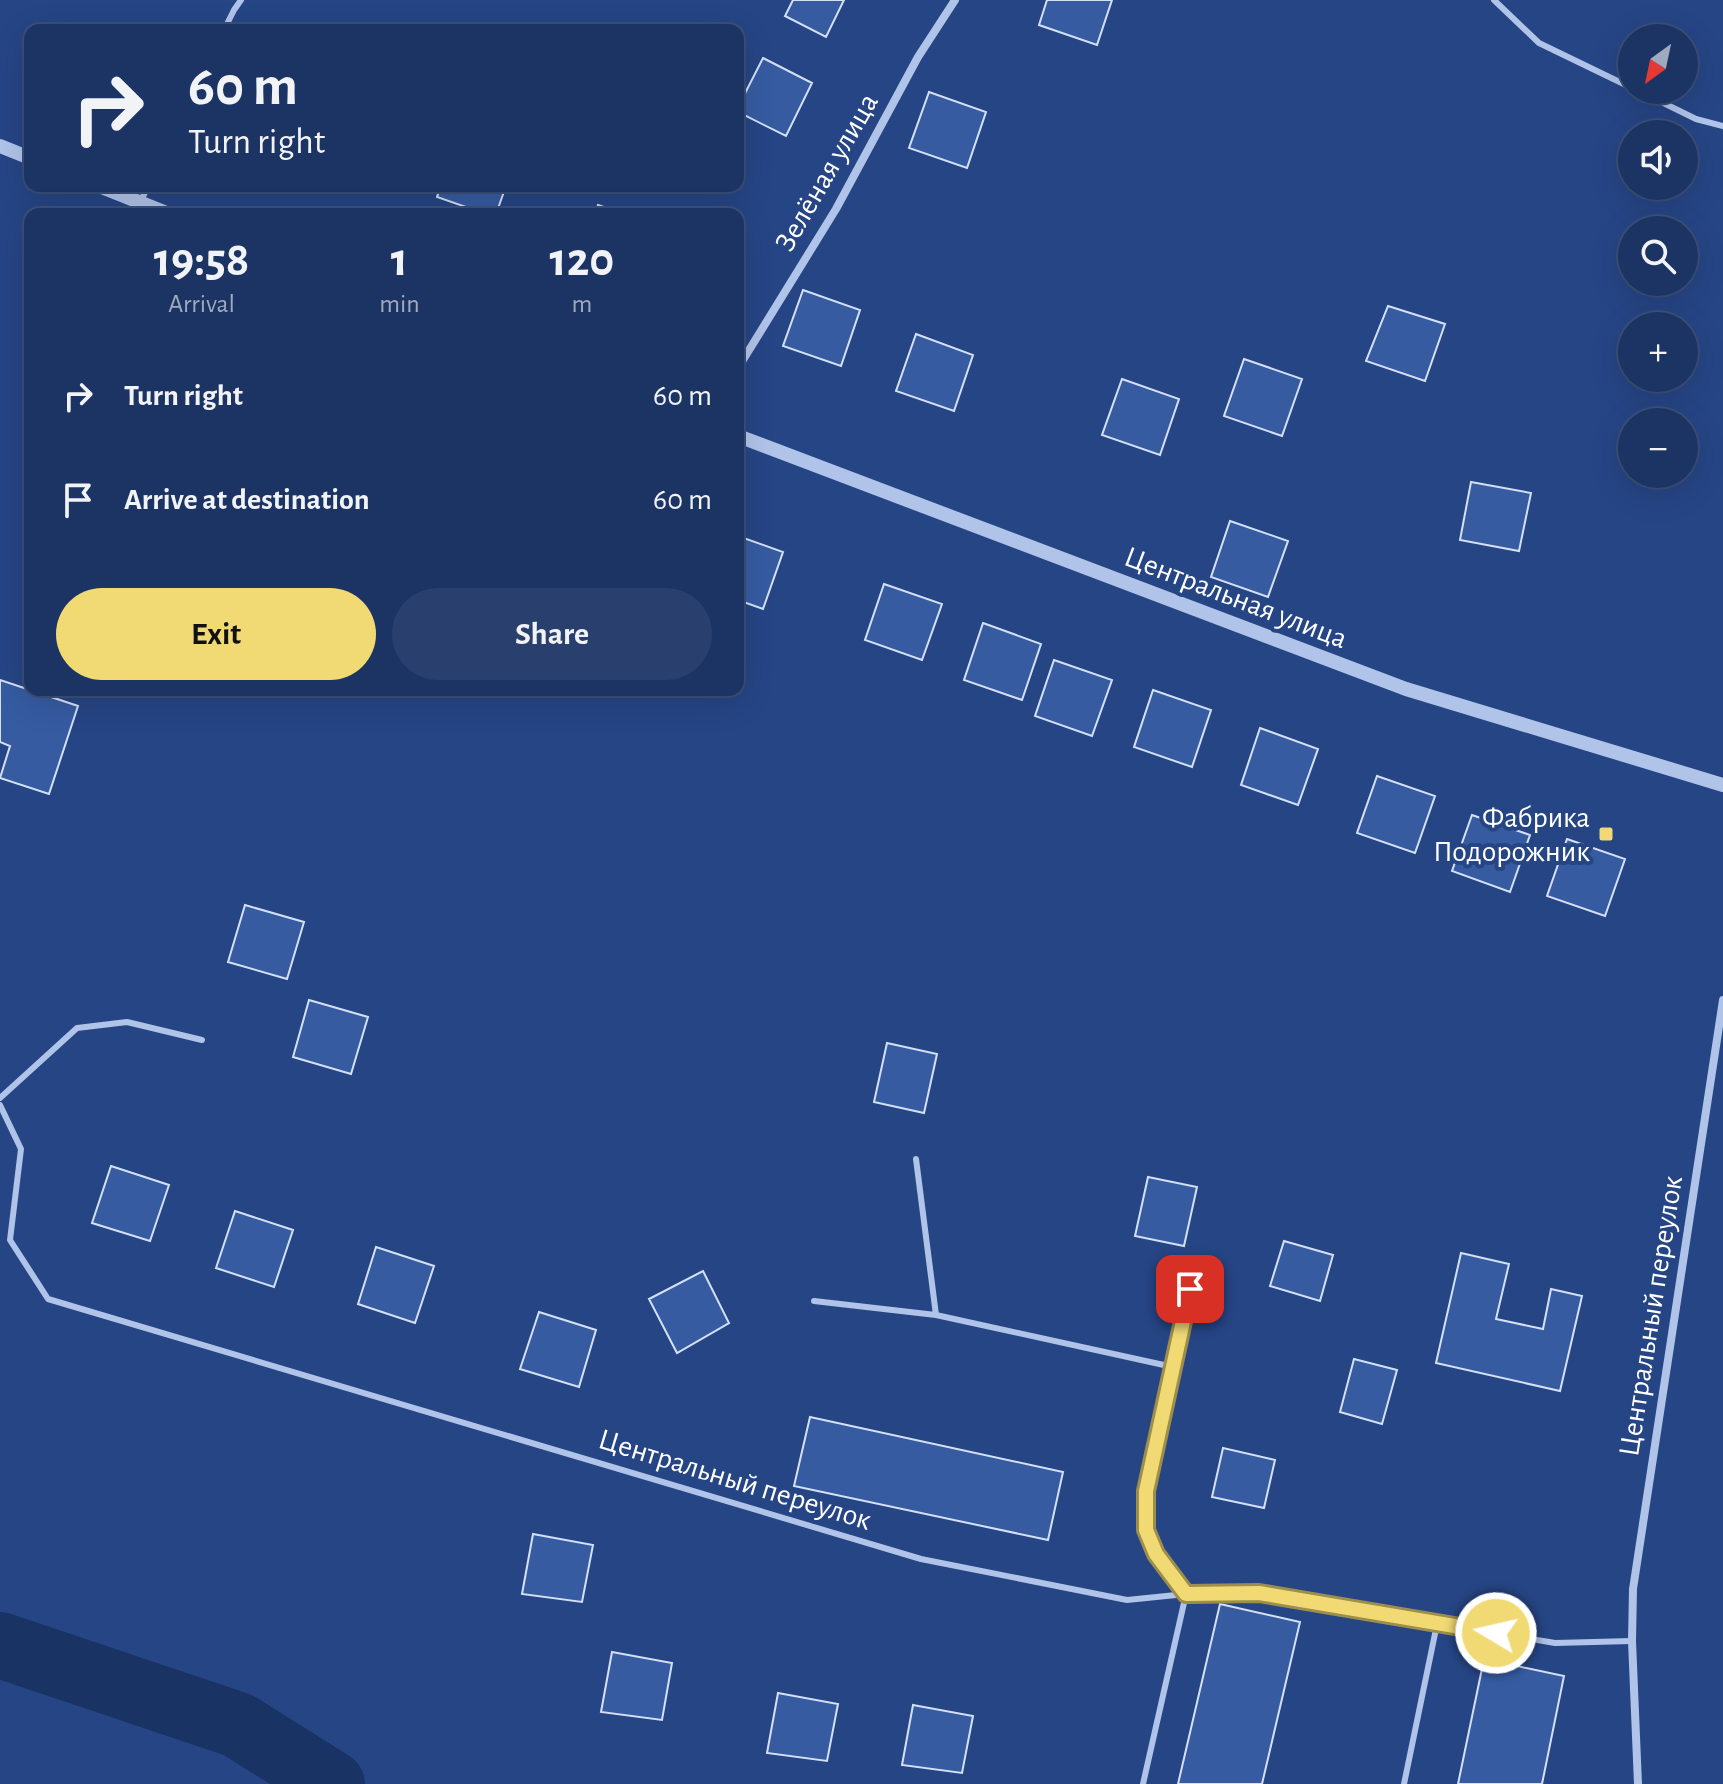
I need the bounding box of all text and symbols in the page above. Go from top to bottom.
north arrow [1618,24,1698,104]
map controls [1618,24,1698,488]
icon: right [56,56,160,160]
text: 60 m [188,59,298,115]
street label: Зелёная улица [770,88,884,257]
button: sound [1618,120,1698,200]
text: Turn right [188,124,325,160]
button: search [1618,216,1698,296]
text: 19:58 [154,237,250,285]
text: 1 [391,237,408,285]
text: 120 [549,237,614,285]
text: Arrival [168,291,235,317]
text: min [379,291,420,317]
text: m [571,291,592,317]
button: + [1618,312,1698,392]
icon: right [56,374,100,418]
text: Turn right [124,381,243,411]
text: 60 m [653,381,712,411]
button: − [1618,408,1698,488]
icon: arrive [56,478,100,522]
text: Arrive at destination [124,485,370,515]
text: 60 m [653,485,712,515]
street label: Центральная улица [1120,542,1351,654]
button: Exit [56,588,376,680]
button: Share [392,588,712,680]
place label: Фабрика Подорожник [1433,803,1590,867]
marker: Фабрика Подорожник [1597,825,1615,843]
street label: Центральный переулок [1614,1174,1688,1459]
pin [1156,1255,1224,1323]
icon: arrive [1168,1267,1212,1311]
street label: Центральный переулок [595,1424,875,1536]
position arrow [1454,1591,1538,1675]

